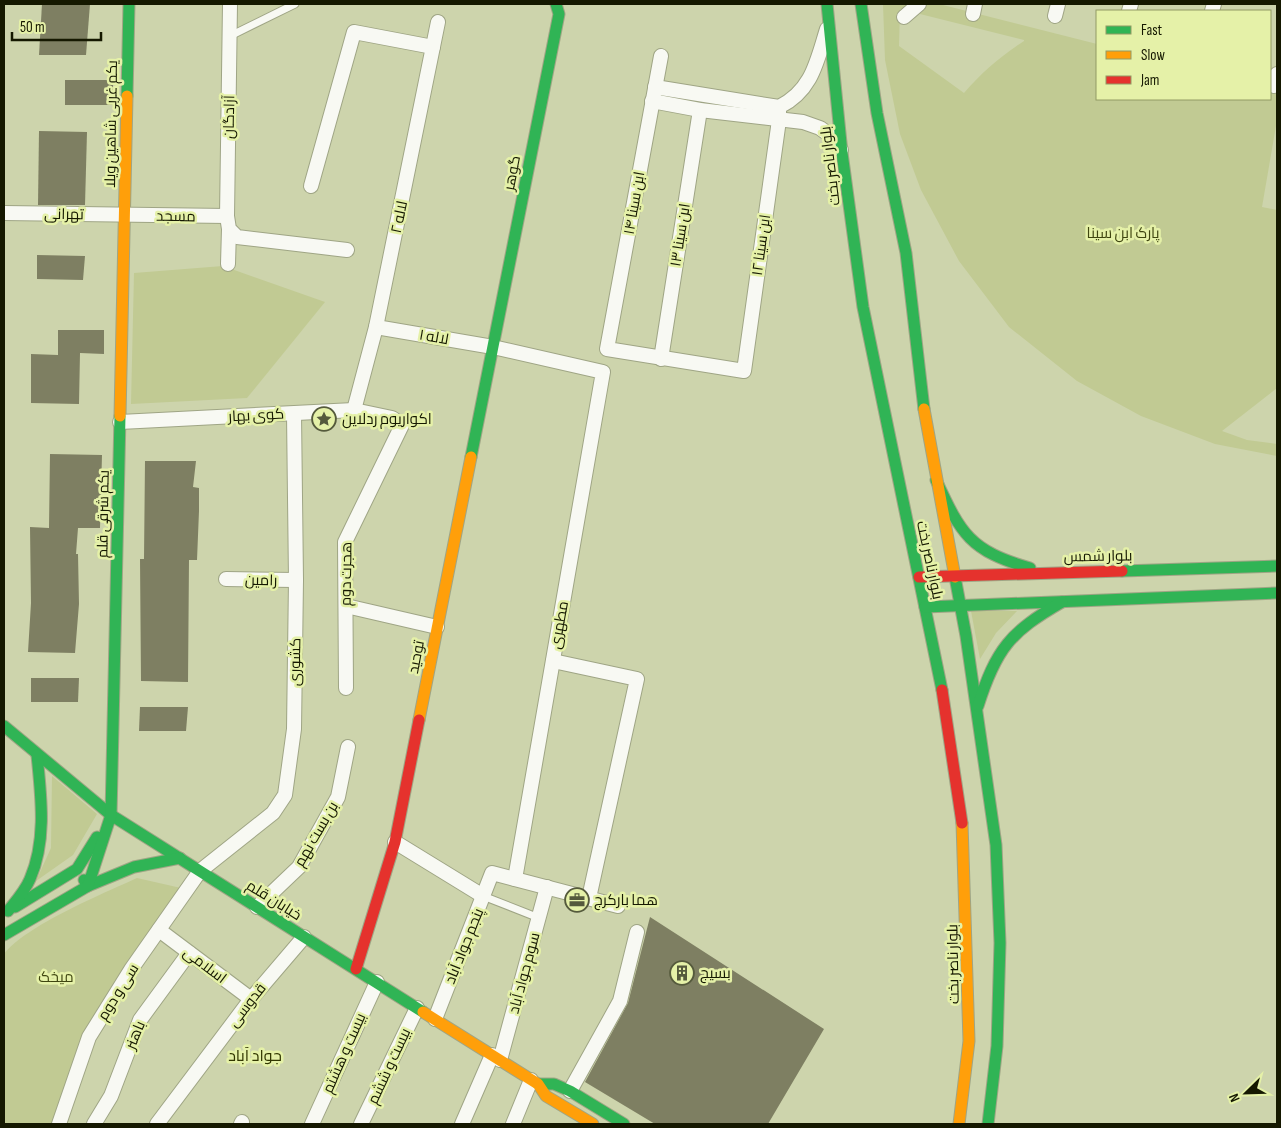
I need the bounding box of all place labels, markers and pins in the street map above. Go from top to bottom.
place icon: اکواریوم ردلاین [311,406,337,432]
place label: اکواریوم ردلاین [342,410,432,429]
office icon: هما بارکرج [564,887,590,913]
place label: هما بارکرج [594,891,658,911]
building icon: بسیج [669,960,695,986]
place label: بسیج [700,964,731,984]

